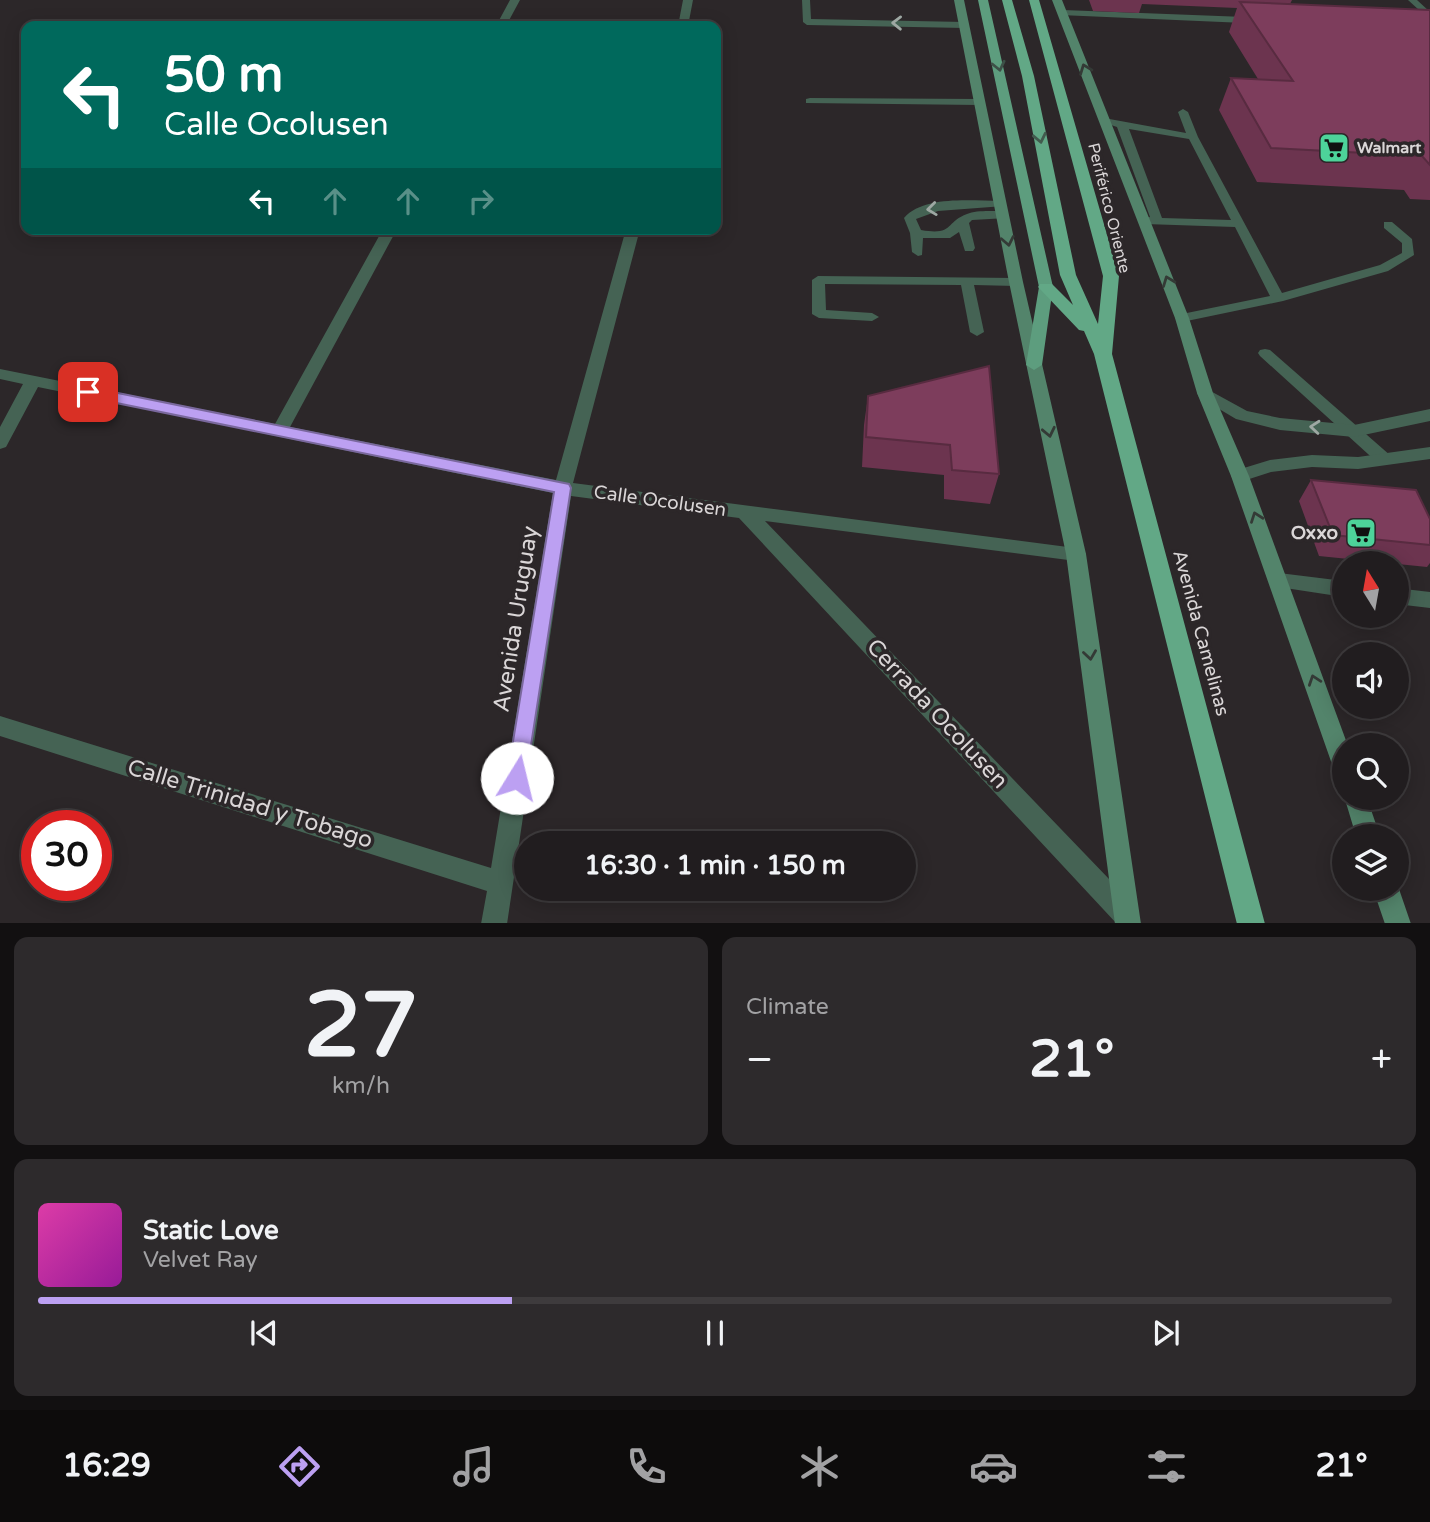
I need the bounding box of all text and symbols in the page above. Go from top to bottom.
one-way arrow [891,16,902,31]
text: 50 m [164,46,283,105]
icon: left [49,49,140,140]
one-way arrow [991,60,1005,72]
one-way arrow [1079,64,1093,76]
text: Calle Ocolusen [164,106,389,144]
supermarket icon: Walmart [1317,131,1351,165]
one-way arrow [1031,132,1046,144]
place label: Walmart [1357,138,1422,158]
street label: Periférico Oriente [1083,141,1135,275]
icon: left [243,182,281,220]
icon: ahead [316,182,354,220]
icon: ahead [389,182,427,220]
icon: right [462,182,500,220]
one-way arrow [926,202,938,217]
one-way arrow [1000,235,1015,247]
one-way arrow [1162,276,1176,288]
pin [58,362,118,422]
icon: arrive [69,373,107,411]
one-way arrow [1309,420,1320,435]
one-way arrow [1041,426,1055,438]
street label: Calle Ocolusen [592,481,728,521]
one-way arrow [1250,512,1264,524]
supermarket icon: Oxxo [1344,516,1378,550]
place label: Oxxo [1291,522,1338,544]
street label: Avenida Uruguay [487,524,545,714]
street label: Avenida Camelinas [1168,548,1234,718]
north arrow [1332,551,1409,628]
map controls [1332,551,1409,901]
street label: Cerrada Ocolusen [860,633,1014,795]
button: sound [1332,642,1409,719]
one-way arrow [1082,649,1097,661]
one-way arrow [1308,674,1322,686]
button: search [1332,733,1409,810]
position arrow [480,741,554,815]
street label: Calle Trinidad y Tobago [124,753,376,855]
speed limit sign: 30 [21,810,112,901]
button: layers [1332,824,1409,901]
text: 16:30 · 1 min · 150 m [584,850,846,881]
text: 27 [304,971,418,1081]
text: Climate [746,993,829,1021]
text: 21° [1029,1028,1114,1091]
text: − [746,1037,773,1083]
text: + [1371,1037,1392,1083]
text: km/h [332,1072,390,1100]
text: Static Love [143,1215,279,1246]
text: Velvet Ray [143,1246,258,1274]
icon: previous [245,1314,283,1352]
icon: pause [696,1314,734,1352]
icon: next [1147,1314,1185,1352]
icon: directions [275,1442,324,1491]
icon: music [449,1442,498,1491]
icon: phone [622,1442,671,1491]
icon: climate [795,1442,844,1491]
icon: car [969,1442,1018,1491]
icon: filters [1142,1442,1191,1491]
text: 16:29 [62,1447,151,1485]
text: 21° [1315,1447,1368,1485]

